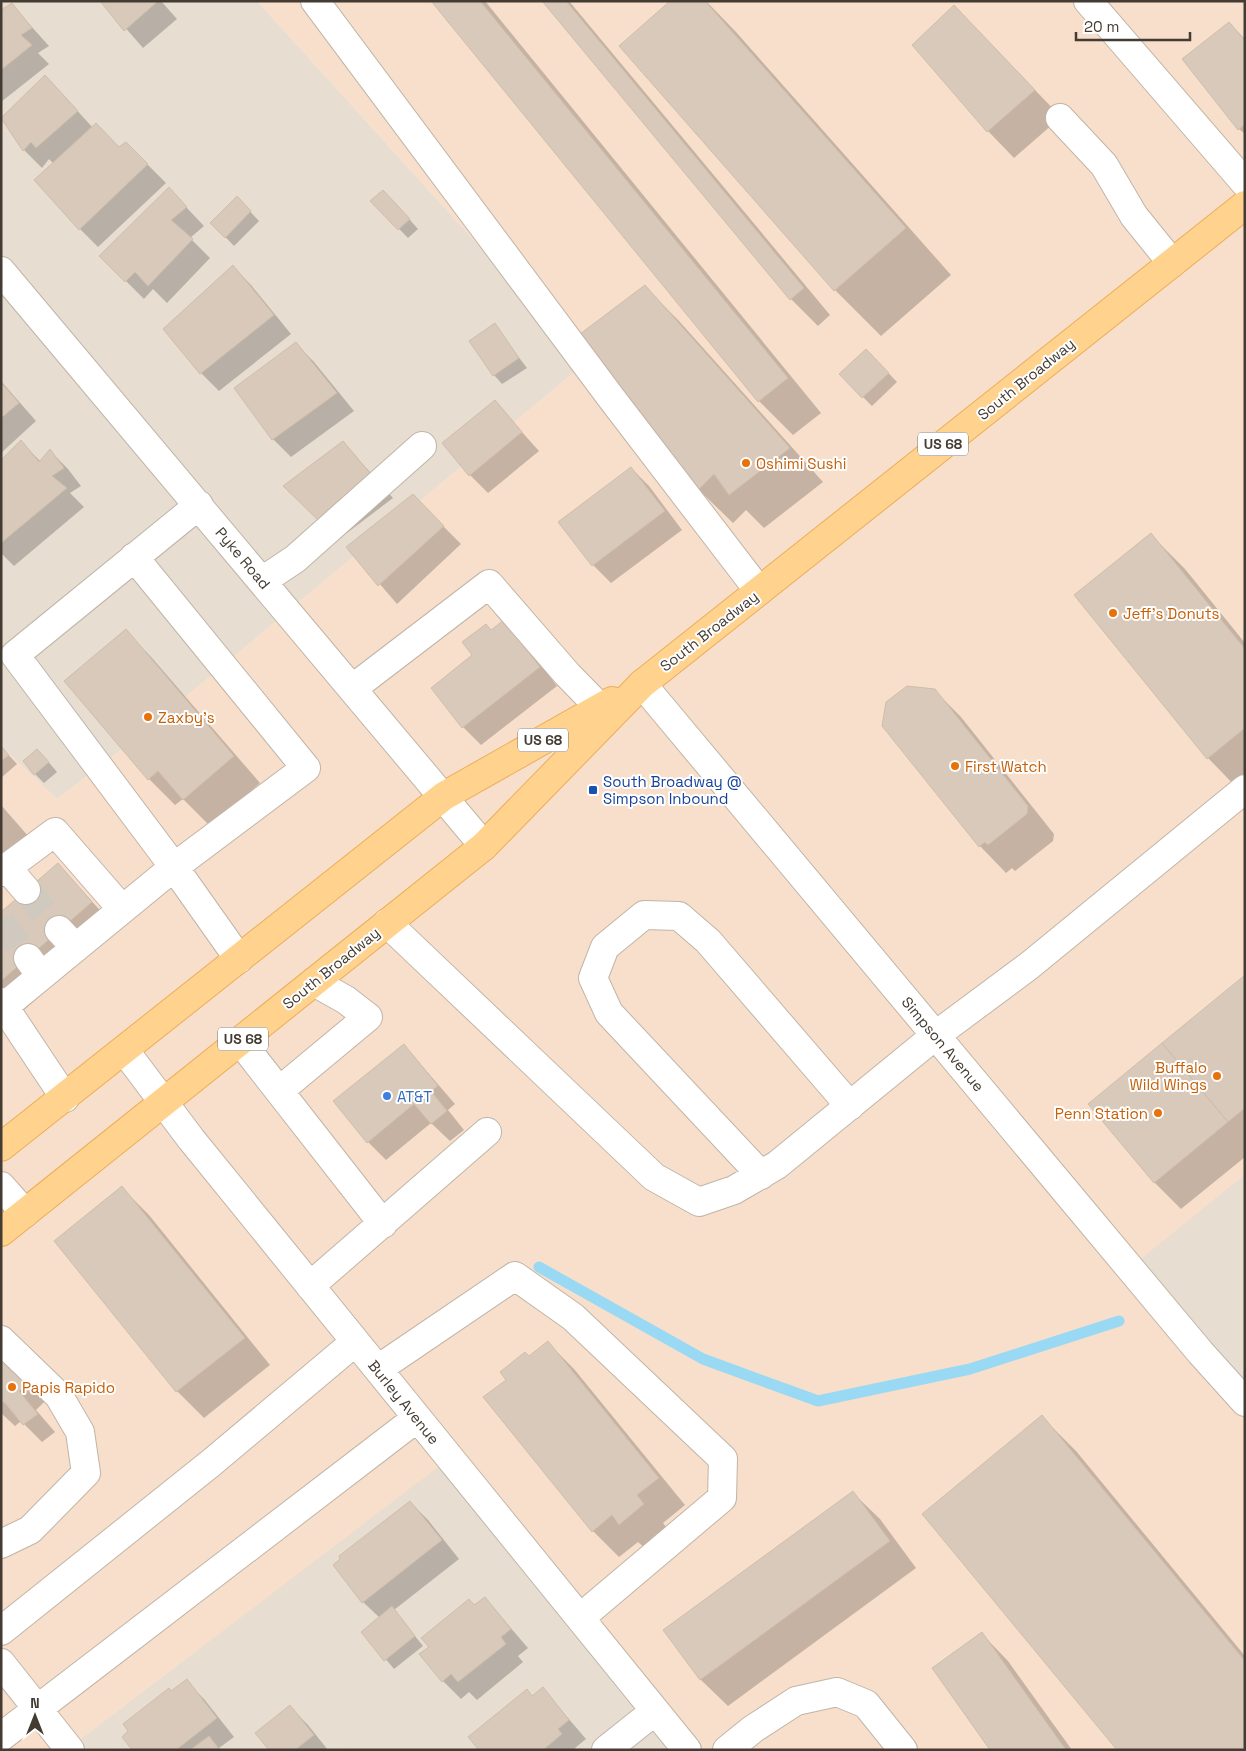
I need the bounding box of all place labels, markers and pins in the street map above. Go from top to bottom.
place label: Oshimi Sushi [756,454,846,473]
marker: Oshimi Sushi [740,457,752,469]
place label: Jeff's Donuts [1123,604,1220,623]
marker: Jeff's Donuts [1107,607,1119,619]
place label: Zaxby's [158,708,215,727]
marker: Zaxby's [142,711,154,723]
place label: First Watch [965,757,1047,776]
marker: First Watch [949,760,961,772]
place label: South Broadway @ Simpson Inbound [603,772,742,808]
marker: South Broadway @ Simpson Inbound [587,784,599,796]
place label: Buffalo Wild Wings [1130,1058,1207,1094]
marker: Buffalo Wild Wings [1211,1070,1223,1082]
place label: AT&T [397,1087,432,1106]
marker: AT&T [381,1090,393,1102]
place label: Penn Station [1055,1104,1148,1123]
marker: Penn Station [1152,1107,1164,1119]
place label: Papis Rapido [22,1378,115,1397]
marker: Papis Rapido [6,1381,18,1393]

